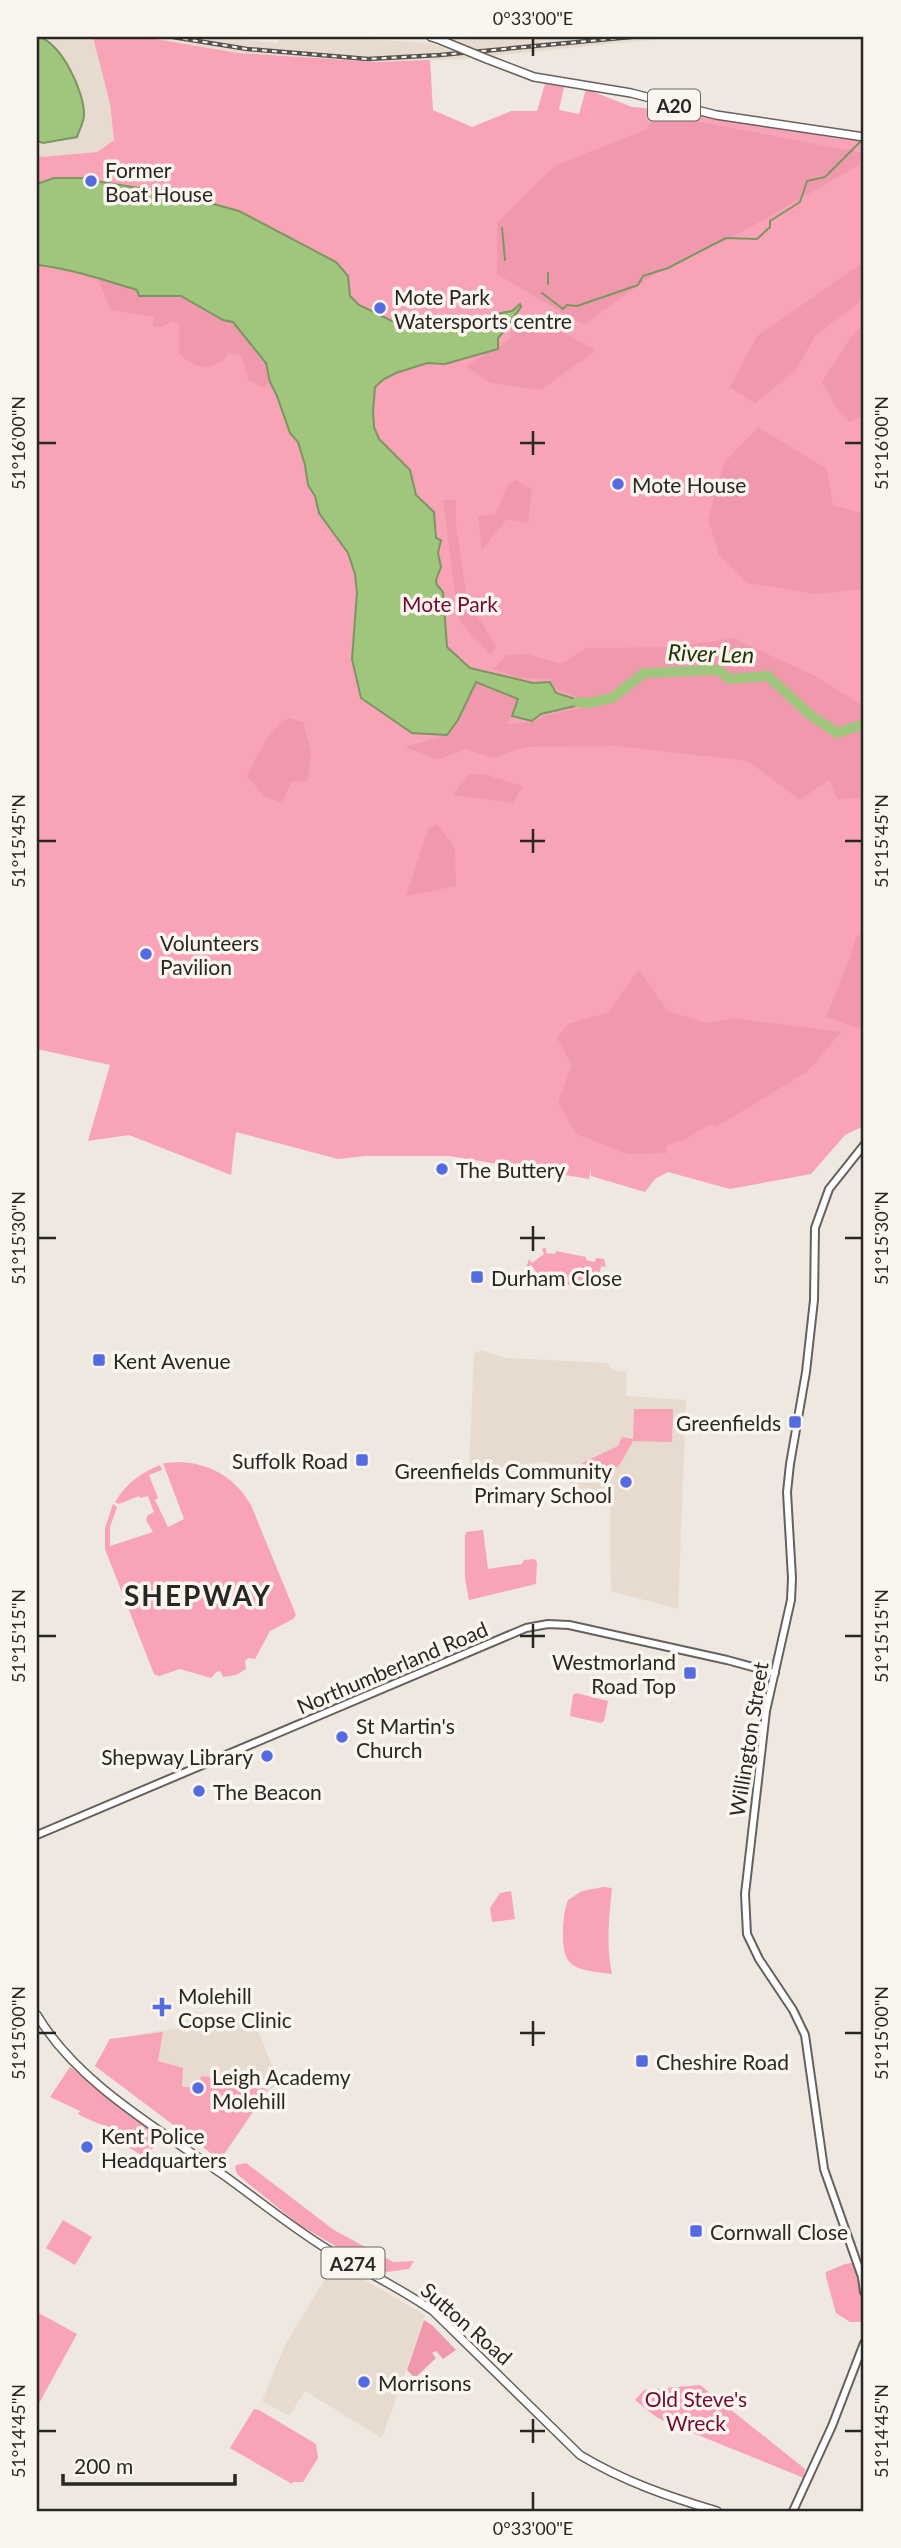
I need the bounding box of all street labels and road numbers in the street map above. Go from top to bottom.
road number: A20 [648,90,700,120]
street label: Northumberland Road [293,1615,491,1719]
street label: Willington Street [723,1660,773,1818]
road number: A274 [322,2248,384,2278]
street label: Sutton Road [416,2277,518,2369]

